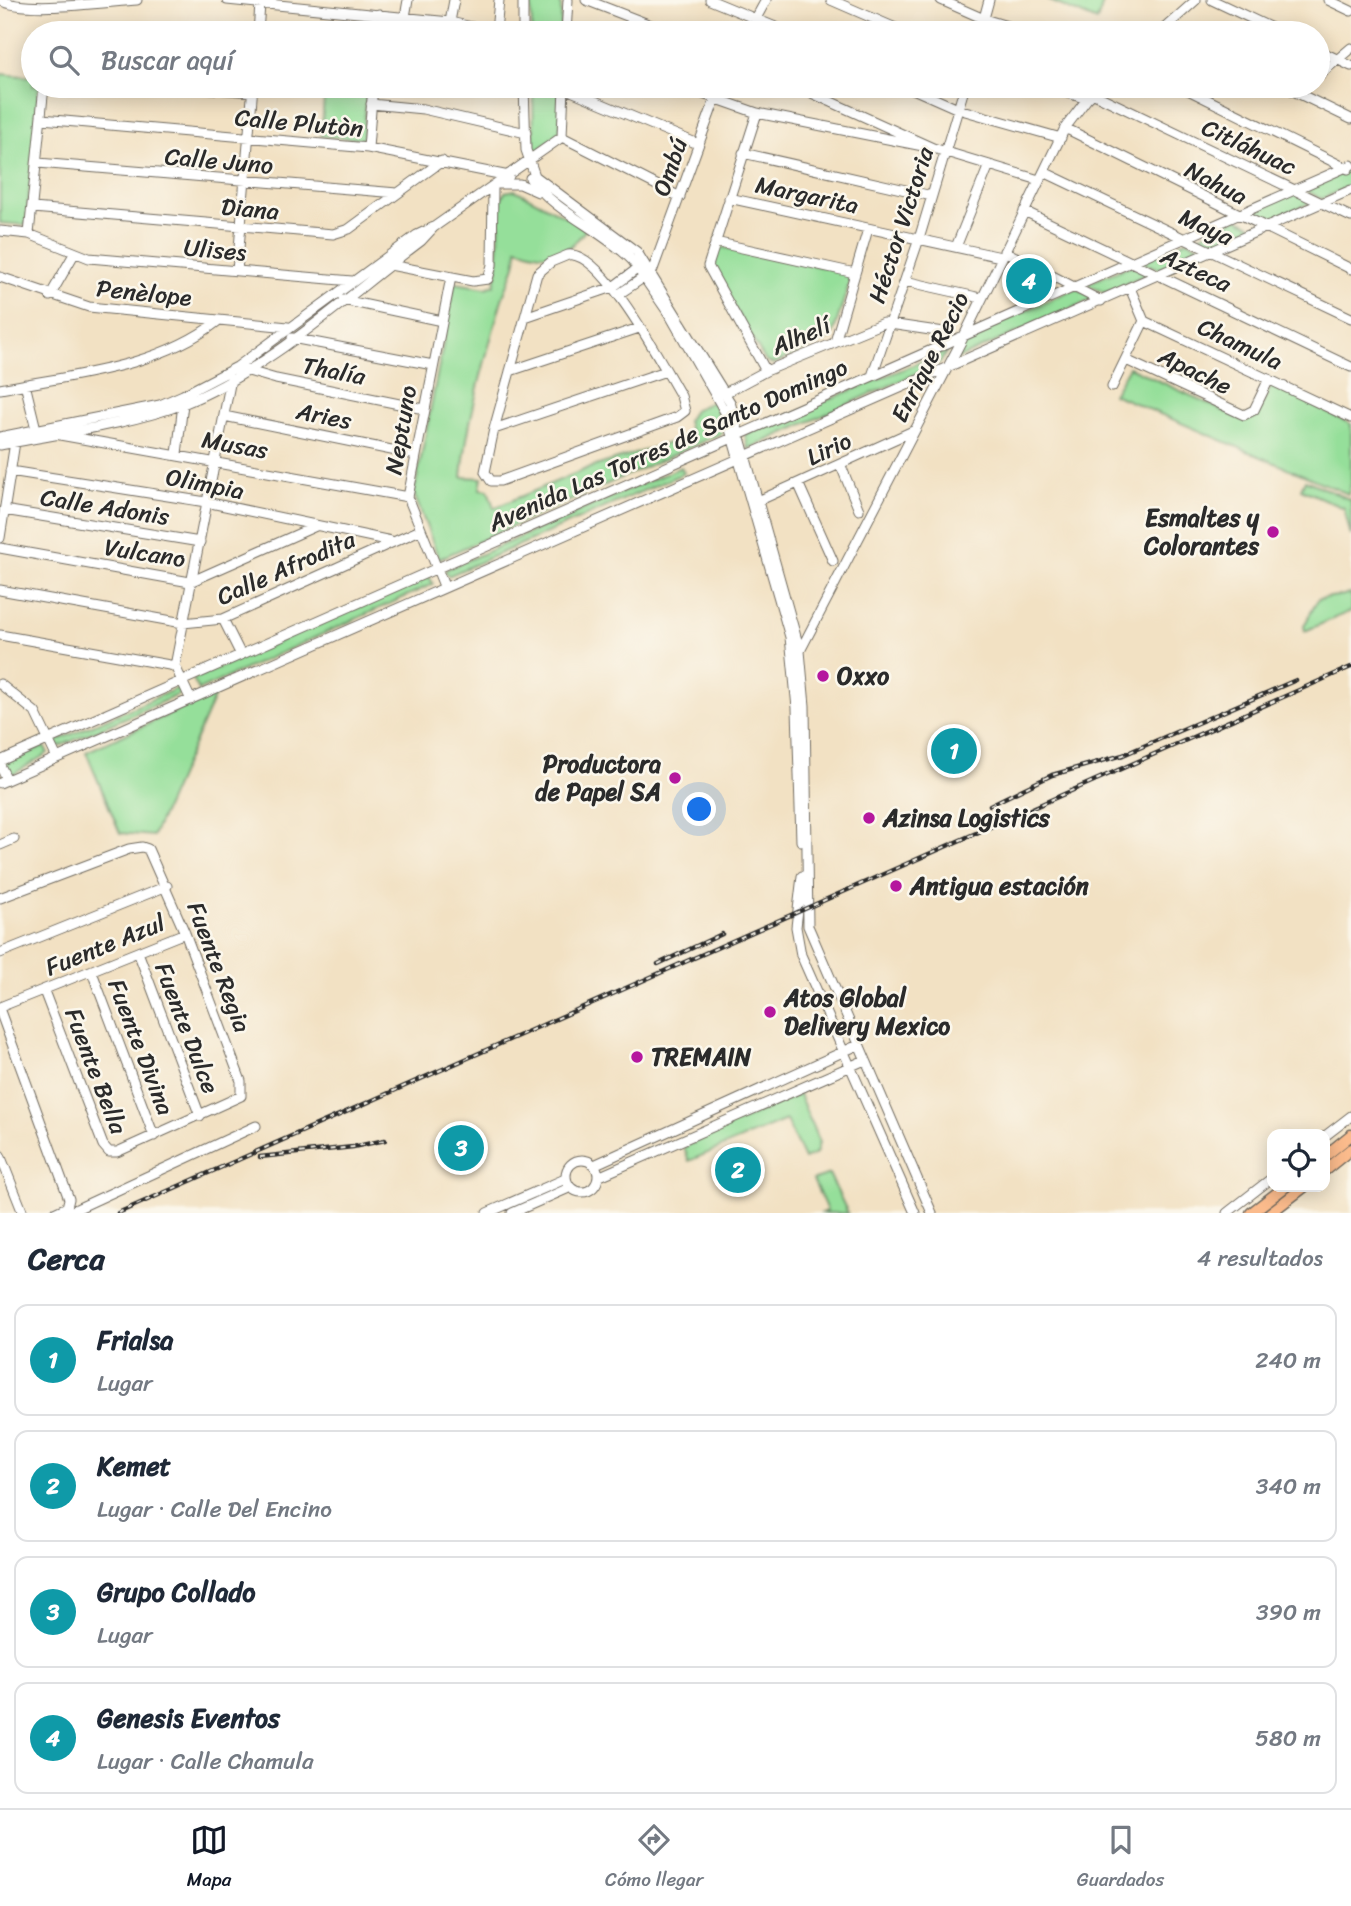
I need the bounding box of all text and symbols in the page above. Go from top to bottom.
search box [21,21,1330,98]
text: Buscar aquí [101,37,234,83]
icon: search [45,41,83,79]
street label: Calle Plutòn [233,96,365,150]
street label: Citláhuac [1195,107,1303,187]
street label: Ombú [640,132,700,202]
street label: Calle Juno [163,135,275,187]
street label: Héctor Victoria [856,140,946,309]
street label: Nahua [1177,149,1255,217]
street label: Margarita [751,164,863,226]
street label: Diana [219,186,281,232]
street label: Maya [1172,196,1241,258]
street label: Ulises [182,226,248,274]
street label: Azteca [1153,235,1239,305]
pin: 4 [1006,255,1052,307]
street label: Penèlope [94,267,194,319]
street label: Enrique Recio [879,284,981,430]
street label: Alhelí [764,303,840,368]
street label: Chamula [1190,306,1290,382]
street label: Apache [1150,335,1239,407]
street label: Thalía [299,344,370,398]
street label: Avenida Las Torres de Santo Domingo [480,346,855,544]
street label: Neptuno [373,382,430,478]
street label: Aries [292,390,355,442]
street label: Musas [199,419,271,471]
street label: Lirio [799,420,859,478]
street label: Olimpia [162,456,248,512]
street label: Calle Adonis [37,476,173,538]
place label: Esmaltes y Colorantes [1143,497,1260,567]
street label: Calle Afrodita [210,518,363,617]
marker: Esmaltes y Colorantes [1265,524,1281,540]
street label: Vulcano [101,526,189,580]
place label: Oxxo [837,655,890,697]
marker: Oxxo [815,668,831,684]
pin: 1 [931,725,977,777]
place label: Productora de Papel SA [535,743,661,813]
marker: Productora de Papel SA [667,770,683,786]
your location [682,792,716,826]
place label: Azinsa Logistics [882,797,1051,839]
marker: Azinsa Logistics [861,810,877,826]
place label: Antigua estación [909,865,1089,907]
marker: Antigua estación [888,878,904,894]
street label: Fuente Regia [175,895,263,1039]
street label: Fuente Azul [39,901,173,988]
street label: Fuente Dulce [143,956,231,1100]
street label: Fuente Divina [96,973,186,1121]
place label: Atos Global Delivery Mexico [783,977,950,1047]
street label: Fuente Bella [53,1002,140,1141]
marker: Atos Global Delivery Mexico [762,1004,778,1020]
place label: TREMAIN [651,1036,752,1078]
marker: TREMAIN [629,1049,645,1065]
pin: 3 [438,1122,484,1174]
map controls [1267,1129,1330,1192]
button: locate [1267,1129,1330,1192]
pin: 2 [715,1144,761,1196]
text: Cerca [28,1232,104,1286]
text: 4 resultados [1197,1238,1323,1279]
text: Frialsa [97,1317,173,1363]
text: 1 [48,1340,58,1381]
text: 240 m [1255,1340,1321,1381]
text: Lugar [97,1363,153,1404]
text: Kemet [97,1443,171,1489]
text: 2 [46,1466,60,1507]
text: 340 m [1256,1466,1321,1507]
text: Lugar · Calle Del Encino [97,1489,332,1530]
text: Grupo Collado [97,1569,255,1615]
text: 3 [47,1592,59,1633]
text: 390 m [1256,1592,1321,1633]
text: Lugar [97,1615,153,1656]
text: Genesis Eventos [97,1695,280,1741]
text: 4 [46,1718,60,1759]
text: 580 m [1255,1718,1321,1759]
text: Lugar · Calle Chamula [97,1741,314,1782]
tab: Mapa [187,1821,231,1896]
tab: Cómo llegar [605,1821,703,1896]
tab: Guardados [1077,1821,1164,1896]

